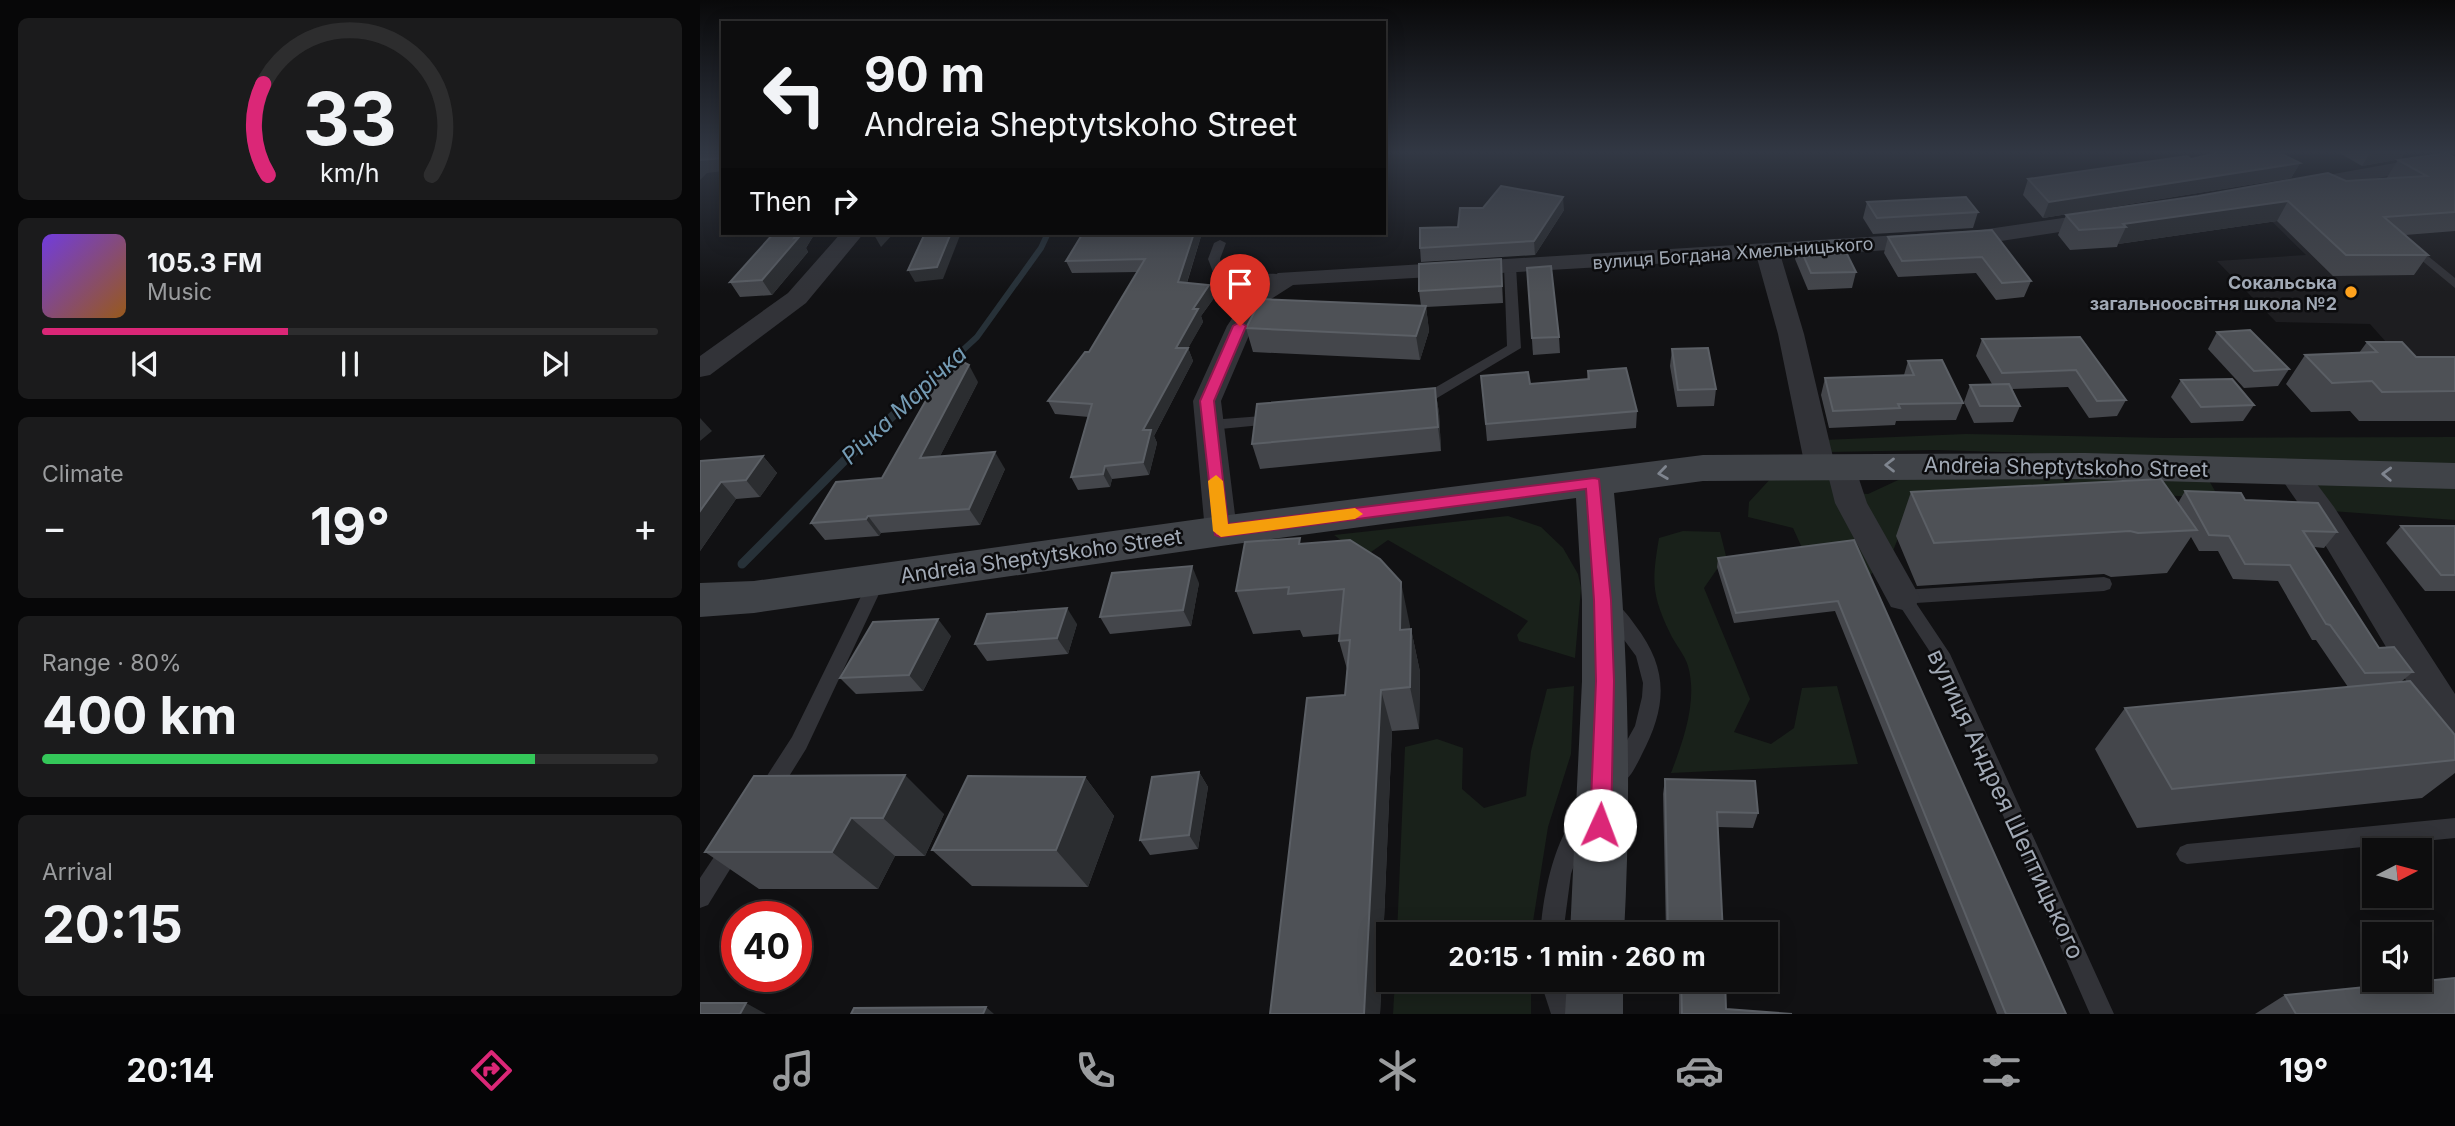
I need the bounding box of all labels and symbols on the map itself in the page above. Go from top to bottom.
street label: вулиця Богдана Хмельницького [1592,233,1874,273]
pin [1210,254,1270,326]
place label: Сокальська загальноосвітня школа №2 [2090,272,2337,314]
marker: Сокальська загальноосвітня школа №2 [2343,284,2359,300]
water label: Річка Марічка [836,340,972,470]
street label: Andreia Sheptytskoho Street [1924,452,2208,482]
one-way arrow [1884,457,1895,473]
one-way arrow [1657,466,1669,481]
one-way arrow [2381,466,2392,482]
street label: Andreia Sheptytskoho Street [898,524,1184,588]
street label: вулиця Андрея Шептицького [1921,644,2091,964]
position arrow [1563,788,1637,862]
north arrow [2362,838,2432,908]
speed limit sign: 40 [721,901,812,992]

